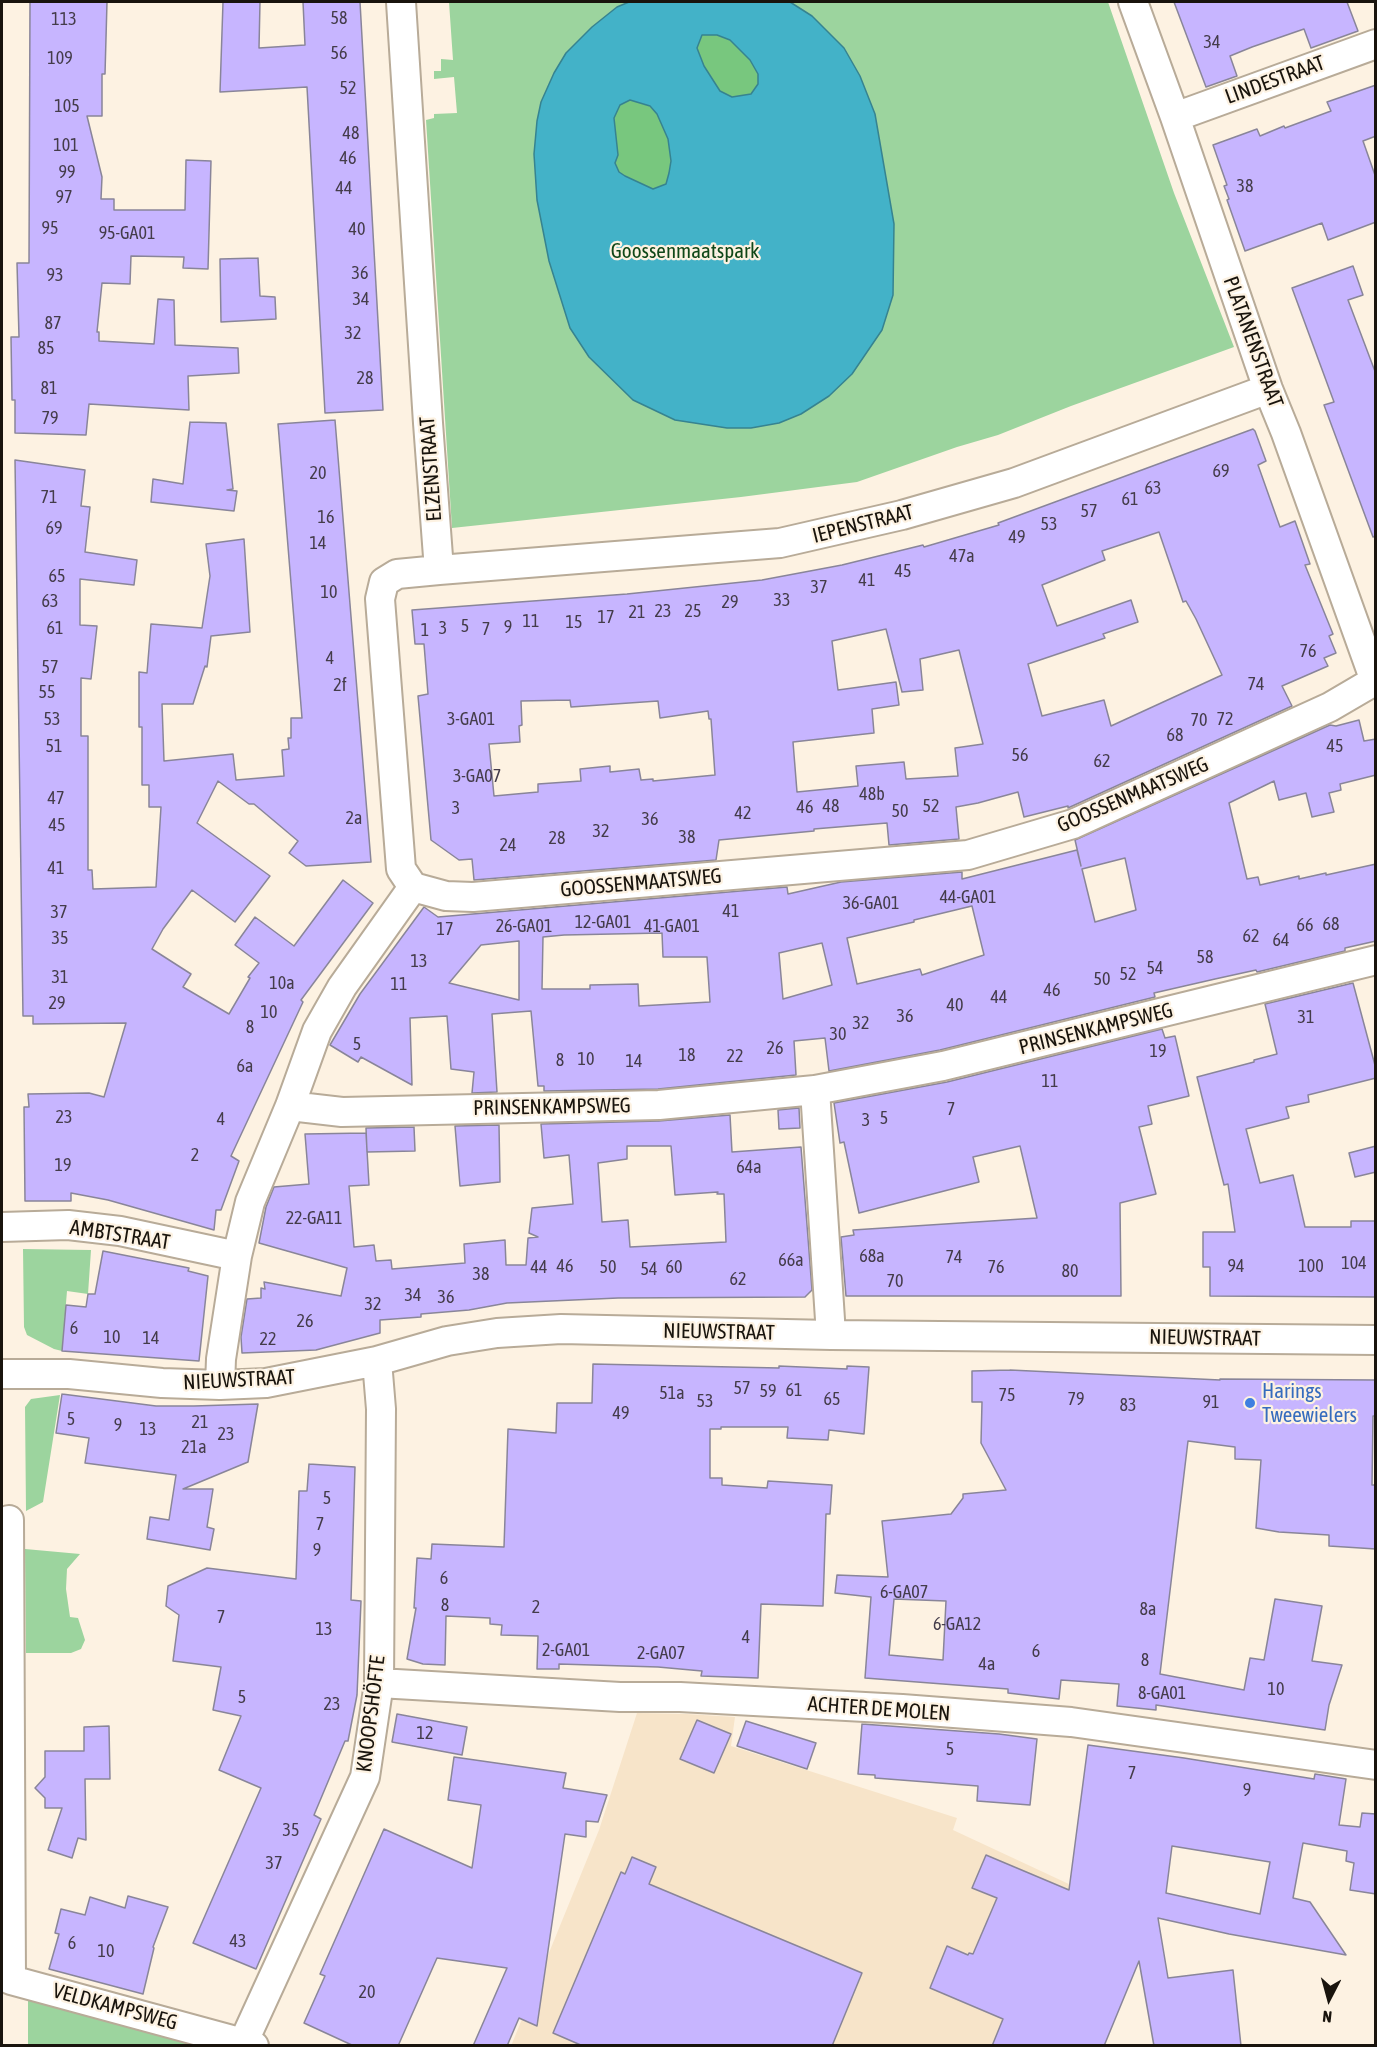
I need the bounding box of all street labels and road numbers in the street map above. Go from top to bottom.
street label: LINDESTRAAT [1222,50,1328,110]
street label: PLATANENSTRAAT [1218,273,1288,411]
street label: ELZENSTRAAT [415,416,447,522]
street label: IEPENSTRAAT [810,499,916,549]
street label: GOOSSENMAATSWEG [1054,752,1212,838]
street label: GOOSSENMAATSWEG [559,863,723,903]
street label: PRINSENKAMPSWEG [1016,998,1176,1060]
street label: PRINSENKAMPSWEG [473,1093,631,1121]
street label: AMBTSTRAAT [68,1215,172,1255]
street label: NIEUWSTRAAT [663,1318,775,1346]
street label: NIEUWSTRAAT [1149,1324,1261,1352]
street label: NIEUWSTRAAT [183,1364,295,1396]
street label: KNOOPSHÖFTE [351,1654,391,1774]
street label: ACHTER DE MOLEN [807,1691,951,1727]
street label: VELDKAMPSWEG [50,1978,180,2036]

